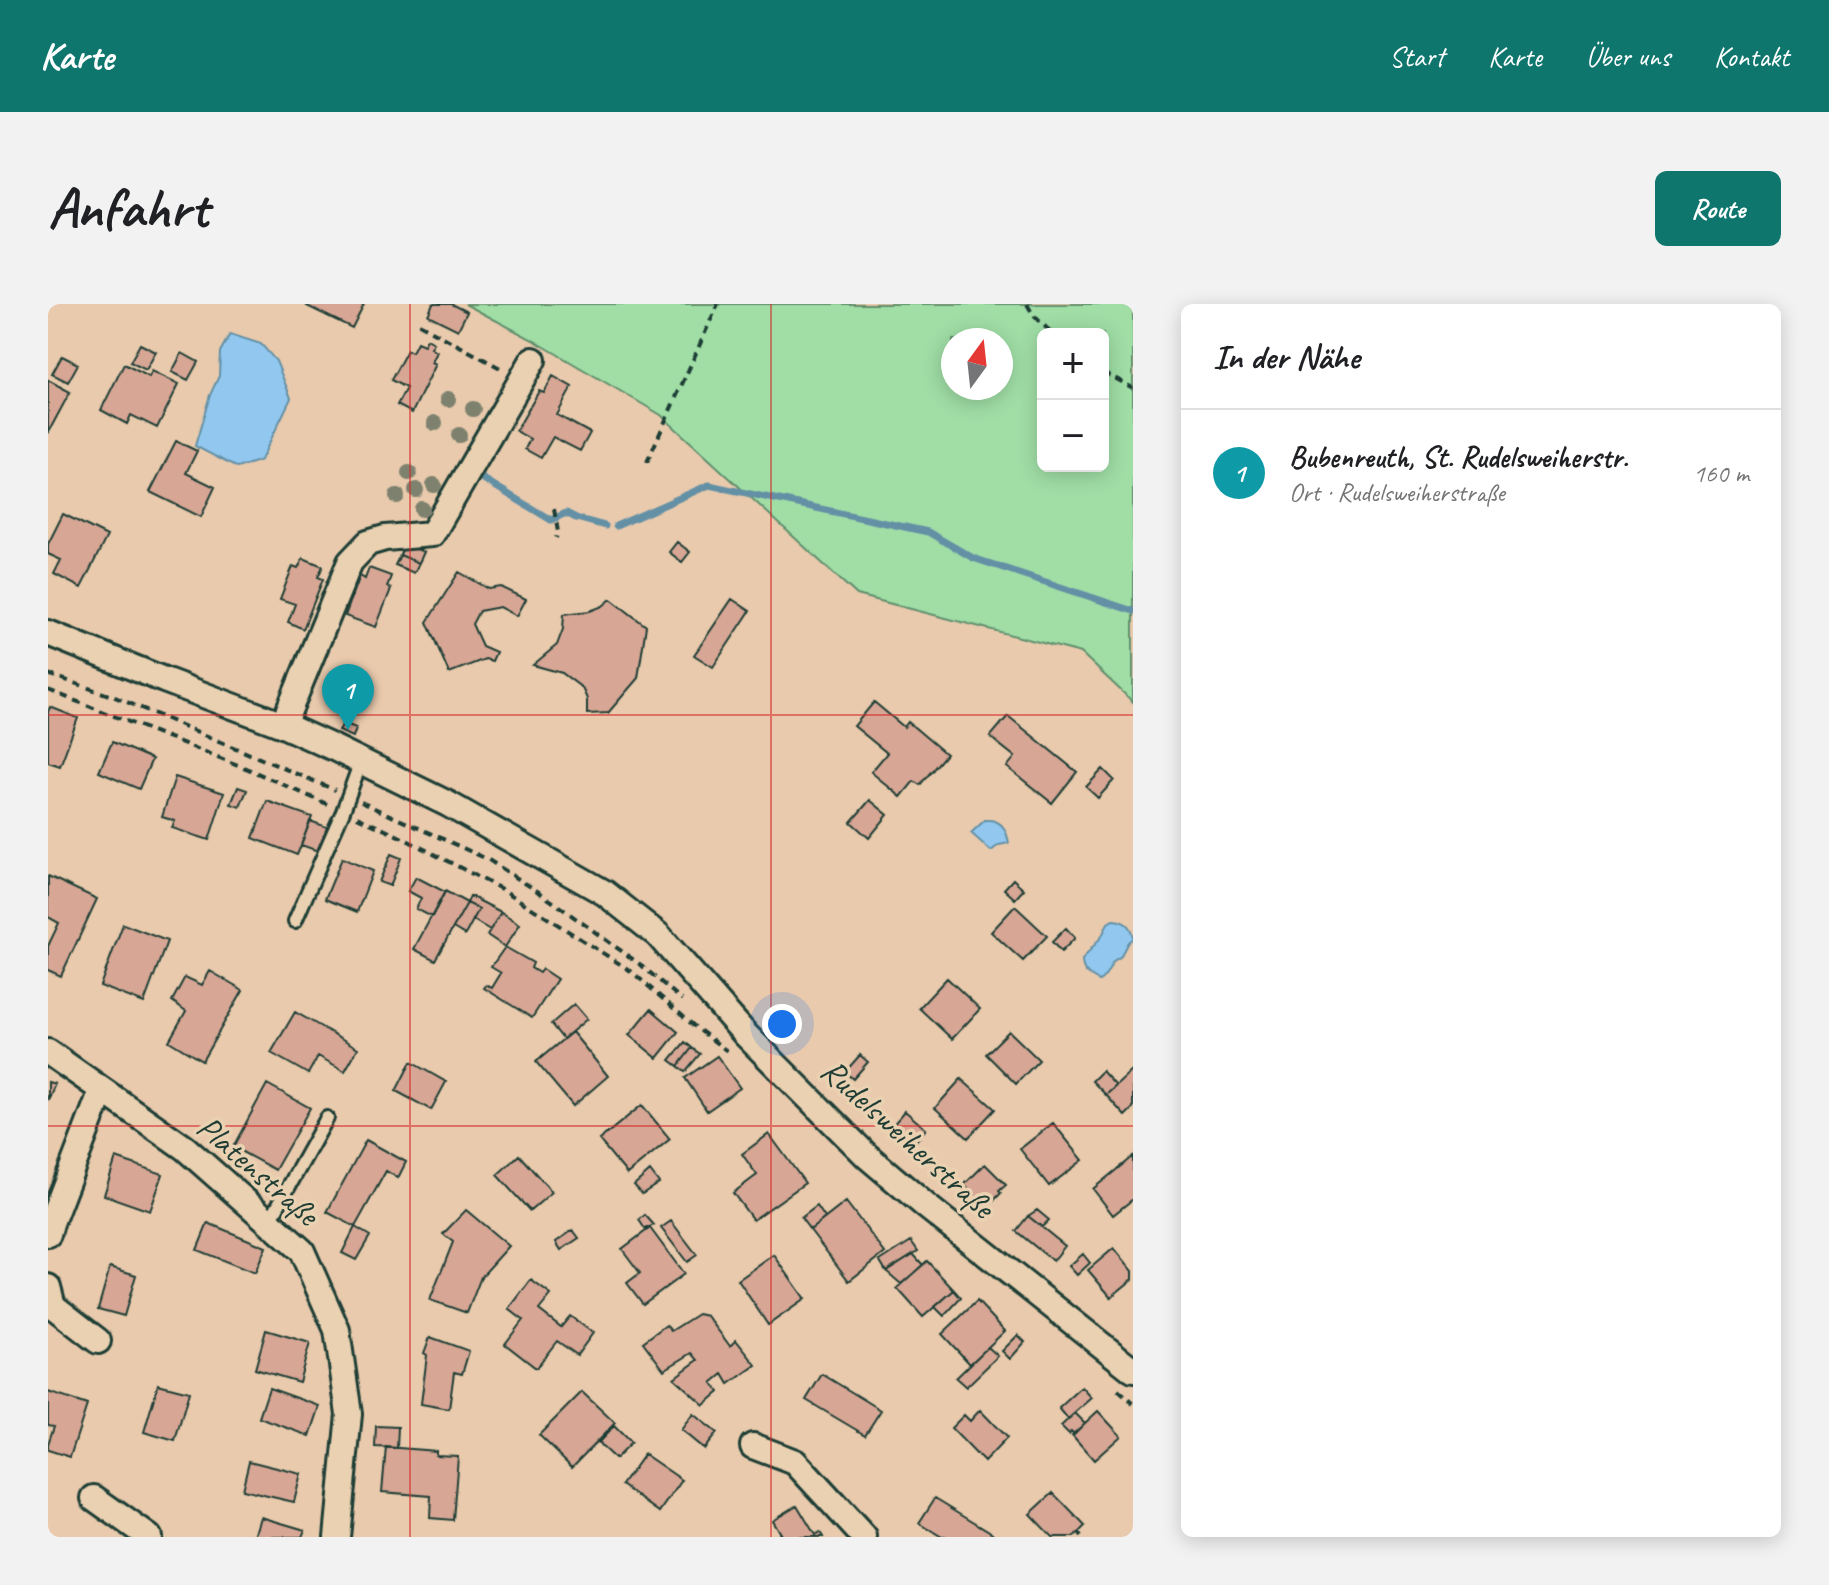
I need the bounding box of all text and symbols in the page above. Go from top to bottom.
text: Karte [40,33,114,80]
text: Start [1389,39,1444,74]
text: Karte [1488,39,1542,74]
text: Über uns [1586,39,1670,74]
text: Kontakt [1714,39,1789,74]
button: Route [1655,171,1781,246]
text: Anfahrt [48,173,208,244]
north arrow [941,328,1013,400]
map controls [1037,328,1109,472]
button: + [1037,328,1109,400]
text: In der Nähe [1213,335,1359,378]
button: − [1037,400,1109,472]
text: Bubenreuth, St. Rudelsweiherstr. [1289,438,1628,476]
text: 1 [1233,457,1245,490]
text: 160 m [1693,457,1749,490]
text: Ort · Rudelsweiherstraße [1289,476,1505,509]
pin: 1 [322,664,374,730]
your location [762,1004,802,1044]
street label: Rudelsweiherstraße [812,1049,1006,1229]
street label: Platenstraße [188,1105,330,1237]

